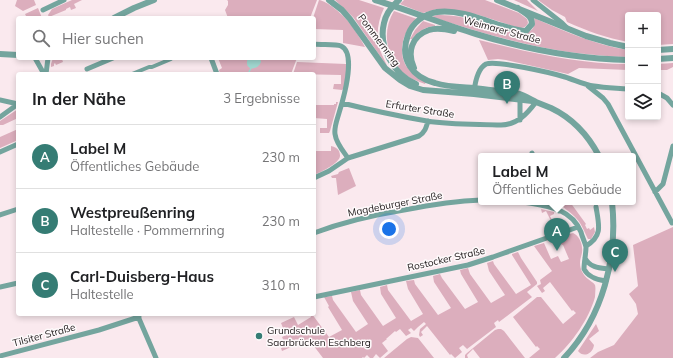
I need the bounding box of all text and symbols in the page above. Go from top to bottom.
street label: Pommernring [355,11,403,69]
map controls [625,12,661,120]
button: + [625,12,661,48]
street label: Weimarer Straße [462,13,542,47]
search box [16,16,316,60]
icon: search [30,27,52,49]
text: Hier suchen [62,29,144,48]
button: − [625,48,661,84]
pin: B [494,71,520,104]
button: layers [625,84,661,120]
text: In der Nähe [32,88,126,109]
text: 3 Ergebnisse [223,90,300,106]
street label: Erfurter Straße [385,97,455,121]
text: Label M [70,139,126,158]
text: A [40,149,50,165]
text: 230 m [262,149,300,165]
popup [478,153,636,205]
text: Öffentliches Gebäude [70,158,199,174]
text: Label M [492,162,549,181]
text: Öffentliches Gebäude [492,181,622,197]
street label: Magdeburger Straße [347,188,443,220]
text: Westpreußenring [70,203,195,222]
text: B [41,213,49,229]
text: 230 m [262,213,300,229]
pin: A [544,218,570,251]
your location [379,219,399,239]
text: Haltestelle · Pommernring [70,222,225,238]
pin: C [602,239,628,272]
street label: Rostocker Straße [406,244,486,274]
text: Carl-Duisberg-Haus [70,267,214,286]
text: C [41,277,49,293]
text: 310 m [262,277,300,293]
text: Haltestelle [70,286,134,302]
street label: Tilsiter Straße [11,320,77,350]
place label: Grundschule Saarbrücken Eschberg [267,324,371,349]
marker: Grundschule Saarbrücken Eschberg [254,331,264,341]

